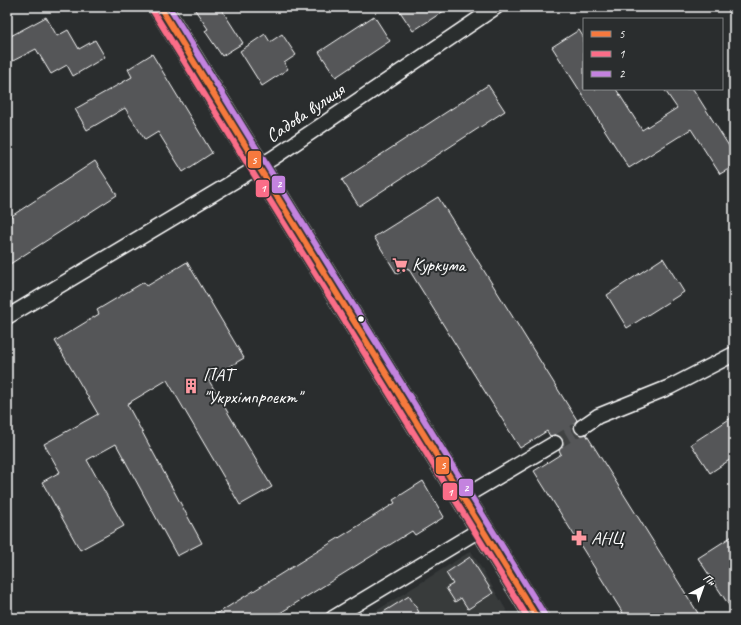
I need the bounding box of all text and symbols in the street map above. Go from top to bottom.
legend [583,18,723,90]
text: 5 [619,26,625,42]
text: 1 [619,46,625,62]
text: 2 [619,66,626,82]
street label: Садова вулиця [261,77,350,148]
line badge: 5 [247,150,262,169]
text: 5 [252,153,258,167]
line badge: 2 [271,175,286,194]
text: 2 [277,177,283,191]
line badge: 1 [255,179,270,198]
text: 1 [261,181,267,195]
place label: Куркума [412,253,467,277]
supermarket icon: Куркума [391,256,409,274]
unlabelled marker [356,314,366,324]
place label: ПАТ "Укрхімпроект" [203,363,305,409]
building icon: ПАТ "Укрхімпроект" [182,377,200,395]
line badge: 5 [435,456,450,475]
text: 5 [441,458,447,472]
line badge: 2 [458,478,474,497]
text: 2 [464,481,470,495]
line badge: 1 [442,482,458,501]
text: 1 [448,485,454,499]
place label: АНЦ [591,526,625,550]
pharmacy icon: АНЦ [570,529,588,547]
north arrow [683,567,723,607]
text: Пн [701,570,719,589]

